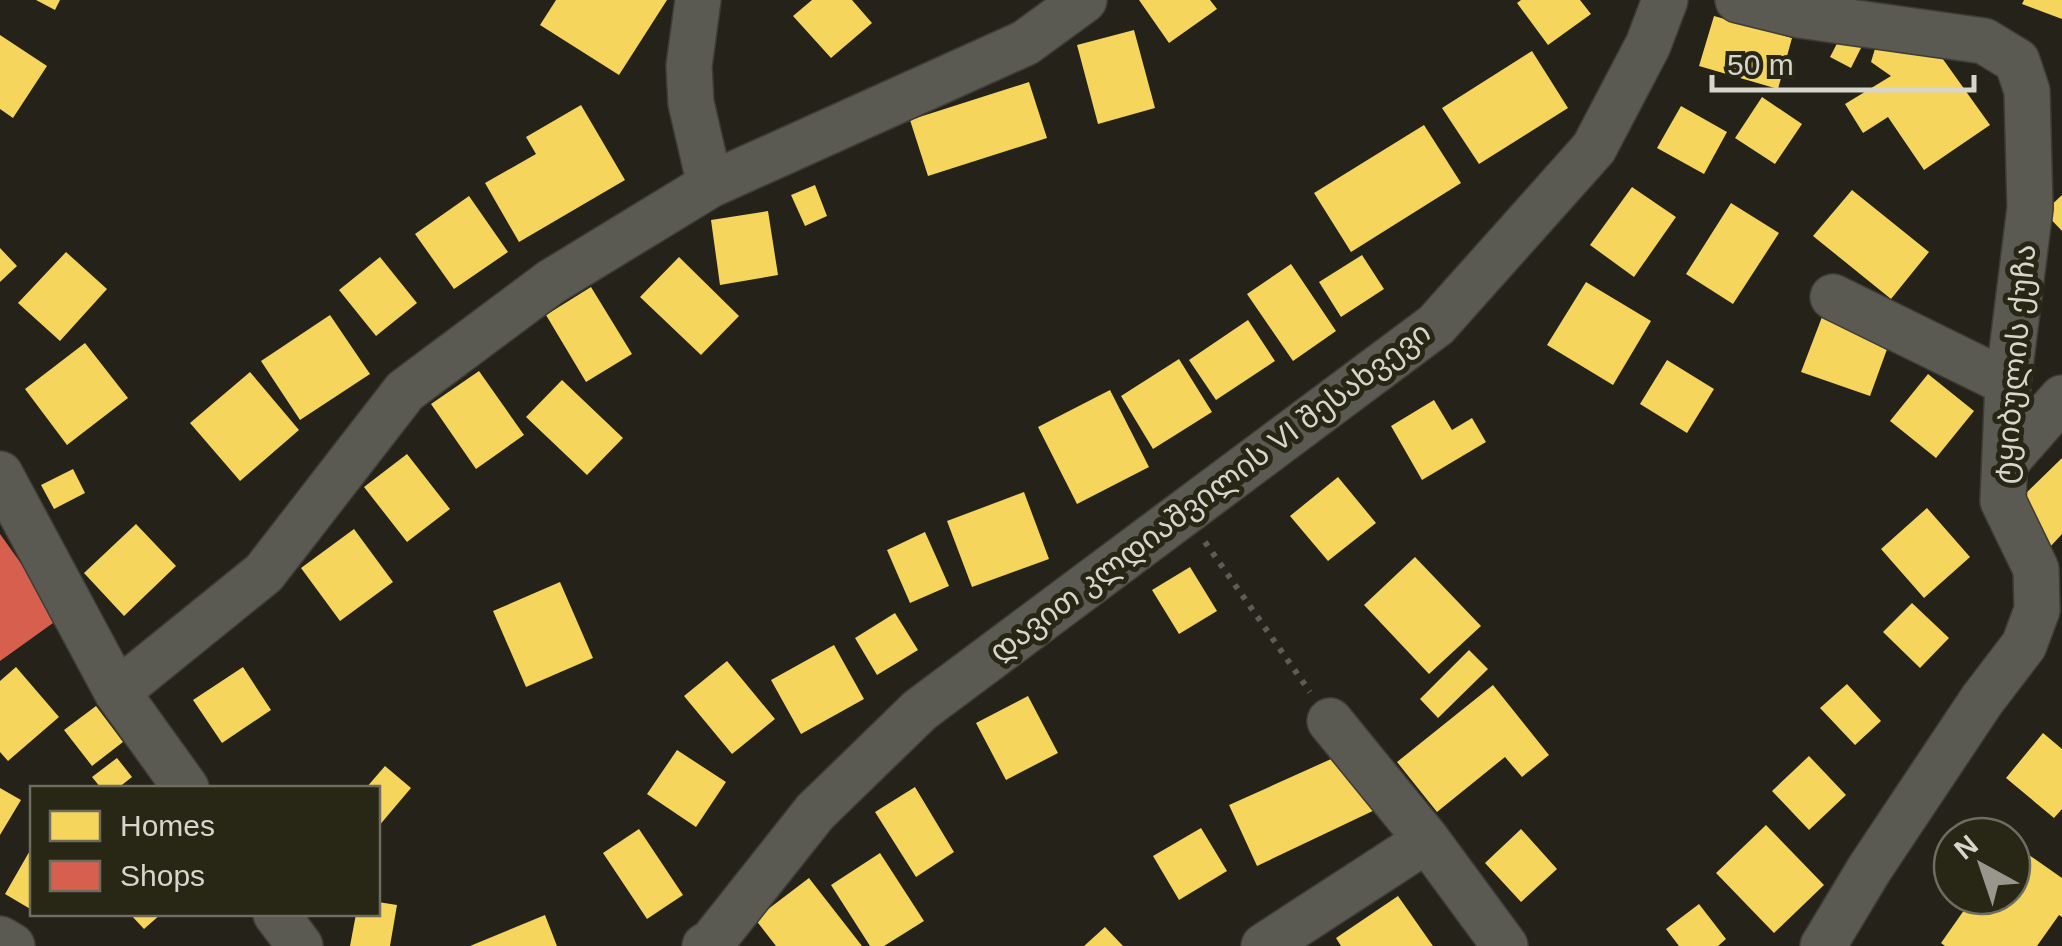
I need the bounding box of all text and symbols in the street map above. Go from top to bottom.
scale bar [1712,30,1974,92]
text: 50 m [1727,48,1794,81]
street label: ტყიბულის ქუჩა [1988,243,2043,485]
street label: დავით კლდიაშვილის VI შესახვევი [983,315,1438,670]
legend [30,786,380,916]
text: Homes [120,809,215,842]
north arrow [1932,816,2032,916]
text: N [1949,829,1984,866]
text: Shops [120,859,205,892]

